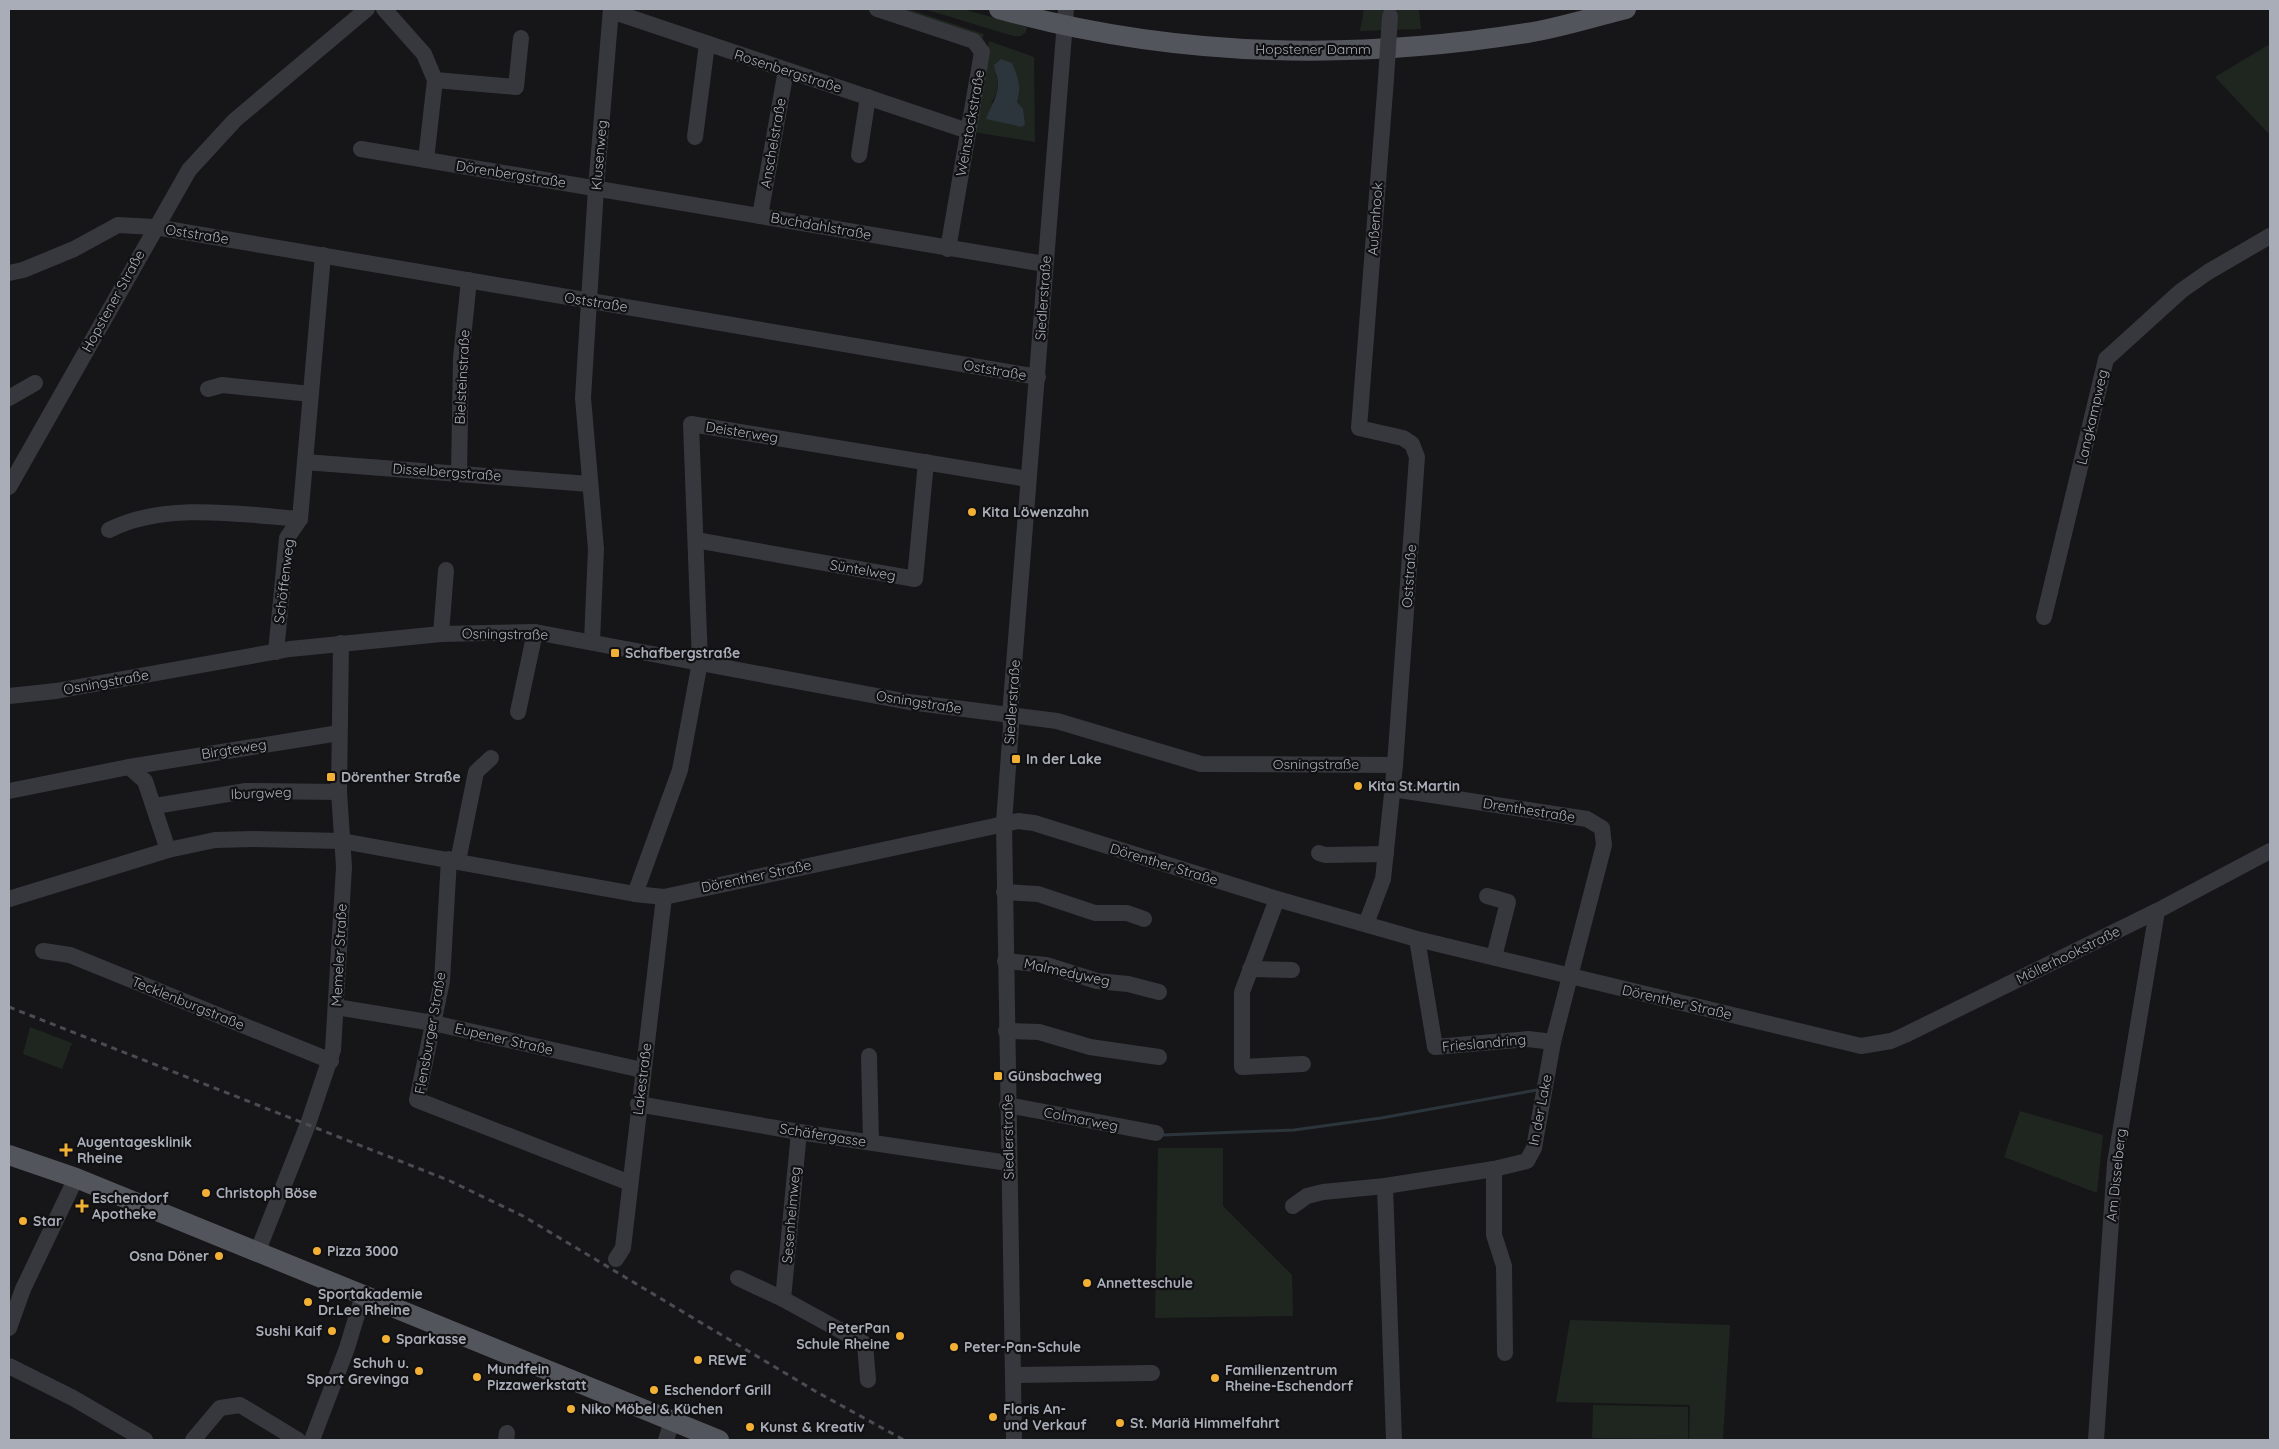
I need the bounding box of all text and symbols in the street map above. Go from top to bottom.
street label: Hopstener Damm [1255,40,1371,58]
street label: Rosenbergstraße [732,45,844,97]
street label: Weinstockstraße [952,68,988,178]
street label: Anschelstraße [756,96,790,190]
street label: Klusenweg [587,119,611,191]
street label: Dörenbergstraße [455,156,567,192]
street label: Außenhook [1363,182,1387,256]
street label: Buchdahlstraße [769,208,873,244]
street label: Oststraße [164,220,230,248]
street label: Hopstener Straße [77,247,149,355]
street label: Siedlerstraße [1031,255,1055,341]
street label: Oststraße [563,288,629,316]
street label: Bielsteinstraße [451,329,473,425]
street label: Oststraße [962,356,1028,384]
street label: Langkampweg [2072,368,2112,466]
street label: Deisterweg [704,417,780,447]
street label: Disselbergstraße [392,459,502,485]
place label: Kita Löwenzahn [982,503,1089,521]
marker: Kita Löwenzahn [966,506,978,518]
street label: Schöffenweg [270,538,298,624]
street label: Oststraße [1398,543,1420,608]
street label: Süntelweg [829,555,897,585]
street label: Osningstraße [462,624,548,644]
place label: Schafbergstraße [625,644,740,662]
marker: Schafbergstraße [609,647,621,659]
street label: Siedlerstraße [1000,659,1024,745]
street label: Osningstraße [62,666,150,698]
street label: Osningstraße [875,686,963,718]
street label: Birgteweg [200,735,268,763]
place label: In der Lake [1026,750,1102,768]
marker: In der Lake [1010,753,1022,765]
street label: Osningstraße [1273,755,1359,773]
place label: Dörenther Straße [341,768,461,786]
marker: Dörenther Straße [325,771,337,783]
place label: Kita St.Martin [1368,777,1460,795]
marker: Kita St.Martin [1352,780,1364,792]
street label: Iburgweg [230,783,292,803]
street label: Drenthestraße [1482,794,1577,826]
street label: Dörenther Straße [1108,839,1220,889]
street label: Dörenther Straße [699,856,813,896]
street label: Memeler Straße [327,903,351,1007]
street label: Möllerhookstraße [2013,922,2123,988]
street label: Malmedyweg [1022,954,1112,990]
street label: Flensburger Straße [410,971,450,1095]
street label: Tecklenburgstraße [129,972,247,1034]
street label: Dörenther Straße [1620,981,1734,1023]
street label: Eupener Straße [453,1019,555,1059]
street label: Frieslandring [1441,1030,1527,1056]
street label: Lakestraße [629,1042,655,1116]
place label: Günsbachweg [1008,1067,1102,1085]
marker: Günsbachweg [992,1070,1004,1082]
street label: In der Lake [1524,1073,1556,1147]
street label: Siedlerstraße [998,1094,1018,1180]
street label: Colmarweg [1042,1103,1120,1135]
street label: Schäfergasse [778,1119,868,1151]
street label: Am Disselberg [2102,1128,2130,1222]
place label: Augentagesklinik Rheine [77,1133,192,1167]
marker: Augentagesklinik Rheine [59,1143,73,1157]
street label: Sesenheimweg [778,1166,804,1264]
place label: Christoph Böse [216,1184,317,1202]
marker: Christoph Böse [200,1187,212,1199]
place label: Eschendorf Apotheke [92,1189,169,1223]
marker: Eschendorf Apotheke [76,1200,88,1212]
place label: Star [33,1212,62,1230]
marker: Star [17,1215,29,1227]
place label: Pizza 3000 [327,1242,399,1260]
marker: Pizza 3000 [311,1245,323,1257]
place label: Osna Döner [129,1247,209,1265]
marker: Osna Döner [213,1250,225,1262]
place label: Annetteschule [1097,1274,1193,1292]
marker: Annetteschule [1081,1277,1093,1289]
place label: Sportakademie Dr.Lee Rheine [318,1285,423,1319]
marker: Sportakademie Dr.Lee Rheine [302,1296,314,1308]
place label: PeterPan Schule Rheine [796,1319,890,1353]
place label: Sushi Kaif [256,1322,323,1340]
marker: Sushi Kaif [326,1325,338,1337]
place label: Sparkasse [396,1330,466,1348]
marker: PeterPan Schule Rheine [894,1330,906,1342]
marker: Sparkasse [380,1333,392,1345]
place label: Peter-Pan-Schule [964,1338,1081,1356]
marker: Peter-Pan-Schule [948,1341,960,1353]
place label: REWE [708,1351,747,1369]
place label: Schuh u. Sport Grevinga [307,1354,409,1388]
marker: REWE [692,1354,704,1366]
place label: Mundfein Pizzawerkstatt [487,1360,587,1394]
place label: Familienzentrum Rheine-Eschendorf [1225,1361,1354,1395]
marker: Schuh u. Sport Grevinga [413,1365,425,1377]
marker: Mundfein Pizzawerkstatt [471,1371,483,1383]
marker: Familienzentrum Rheine-Eschendorf [1209,1372,1221,1384]
place label: Eschendorf Grill [664,1381,771,1399]
marker: Eschendorf Grill [648,1384,660,1396]
place label: Niko Möbel & Küchen [581,1400,723,1418]
place label: Floris An- und Verkauf [1003,1400,1088,1434]
marker: Niko Möbel & Küchen [565,1403,577,1415]
marker: Floris An- und Verkauf [987,1411,999,1423]
place label: St. Mariä Himmelfahrt [1130,1414,1280,1432]
marker: St. Mariä Himmelfahrt [1114,1417,1126,1429]
place label: Kunst & Kreativ [760,1418,865,1436]
marker: Kunst & Kreativ [744,1421,756,1433]

